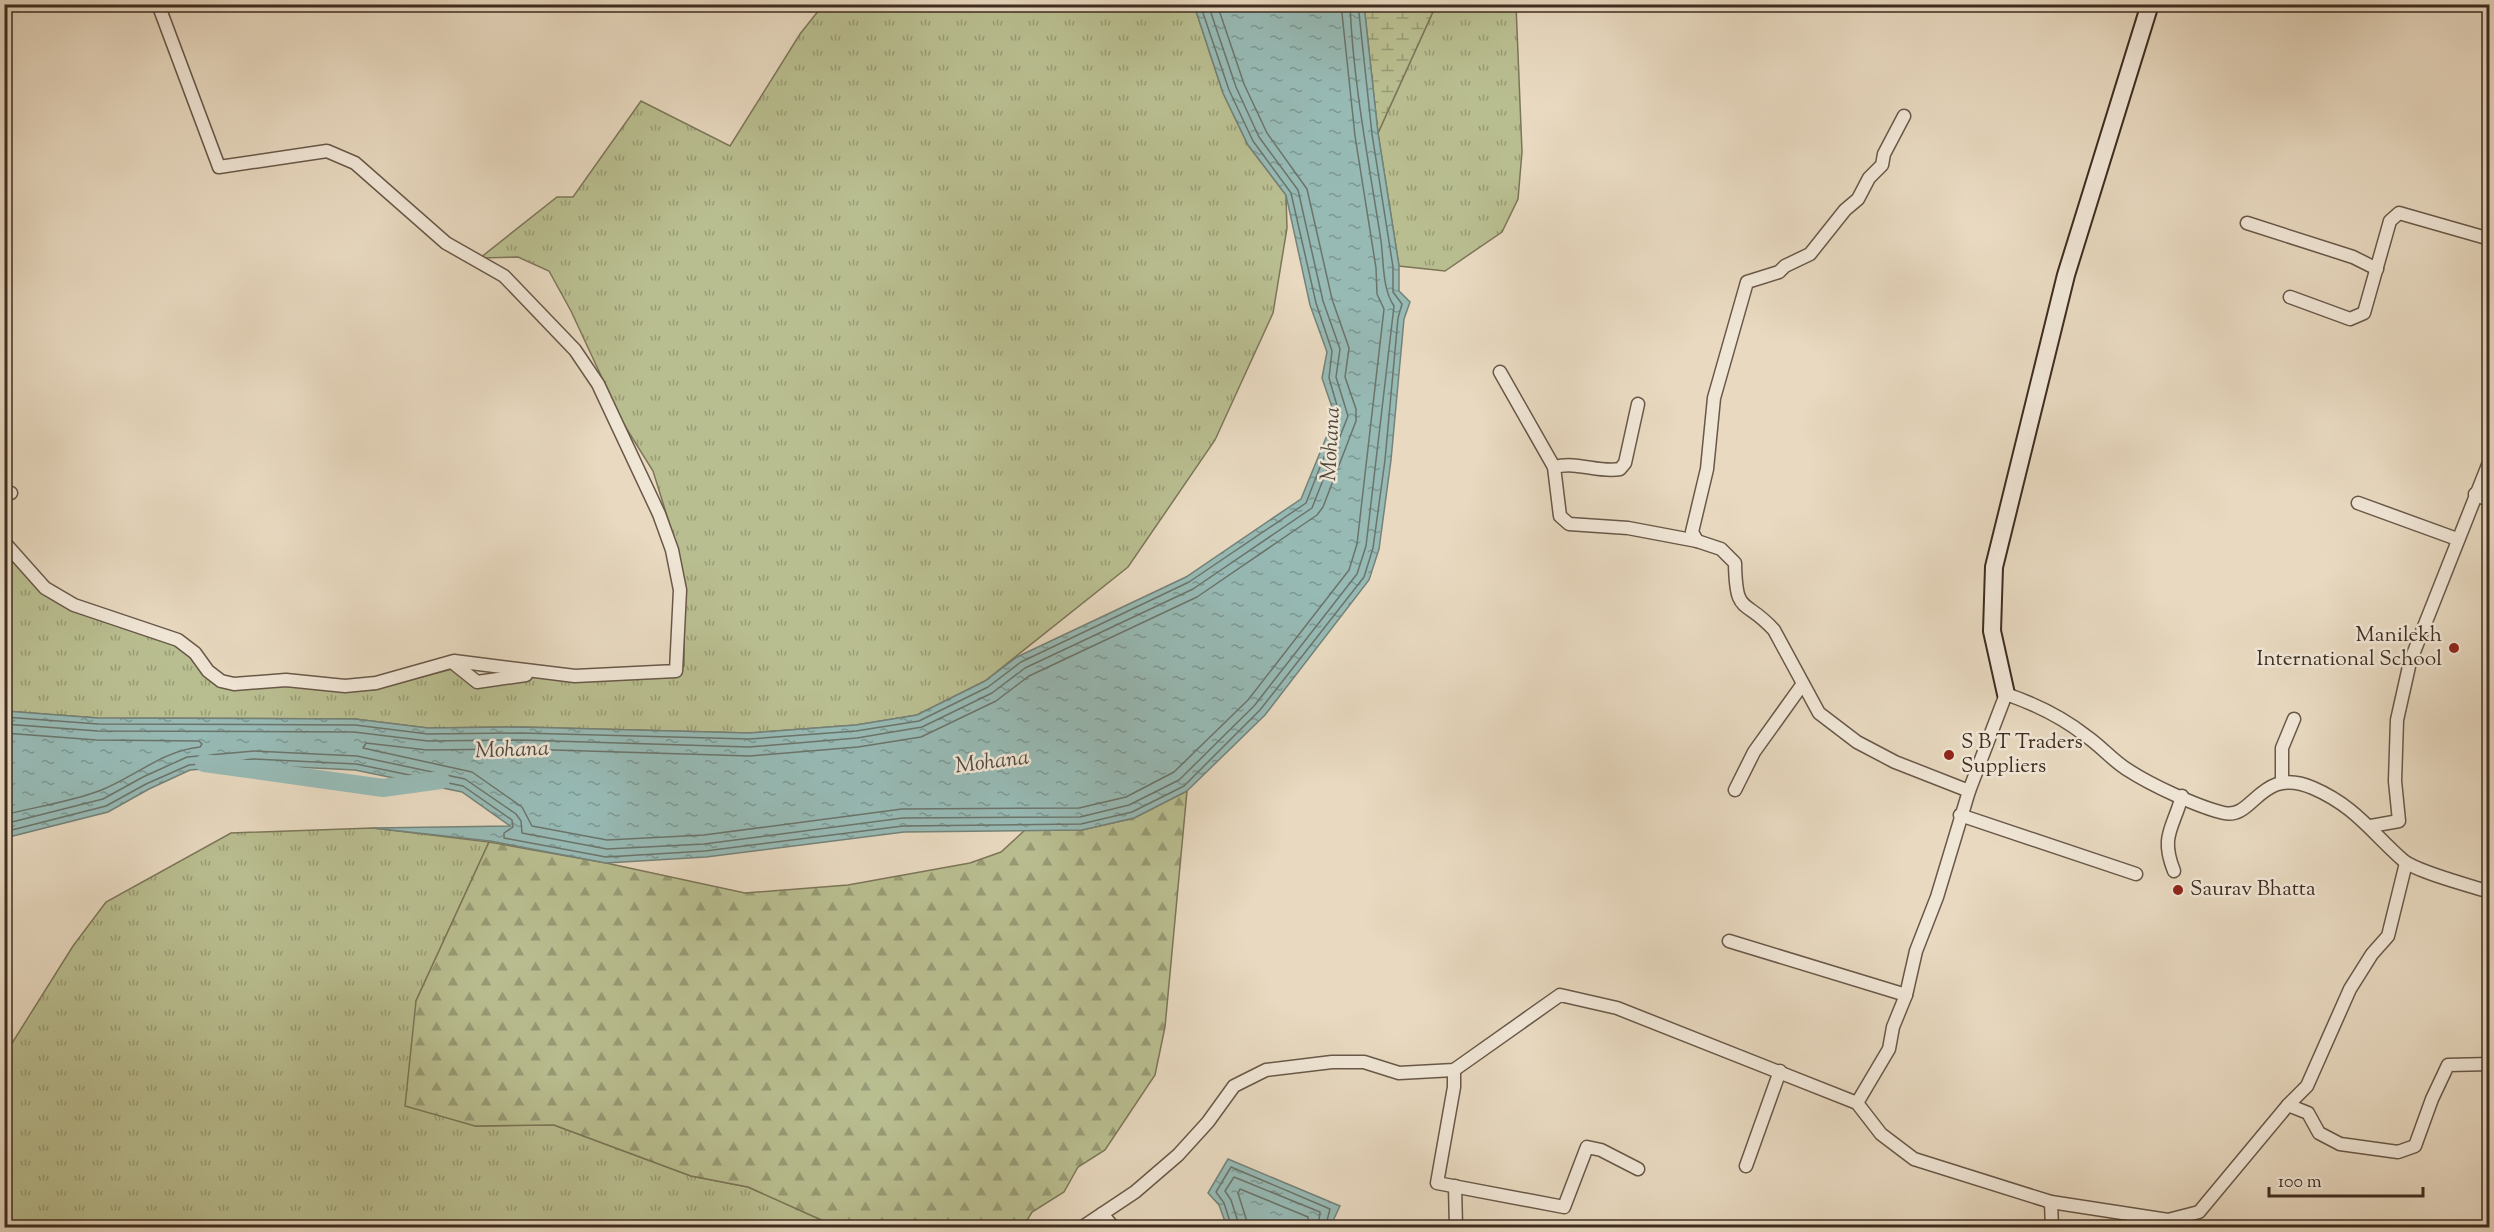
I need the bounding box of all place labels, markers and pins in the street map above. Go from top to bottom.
place label: Manilekh International School [2256,621,2442,675]
marker: Manilekh International School [2447,641,2461,655]
place label: S B T Traders Suppliers [1961,728,2083,782]
marker: S B T Traders Suppliers [1942,748,1956,762]
place label: Saurav Bhatta [2190,875,2316,905]
marker: Saurav Bhatta [2171,883,2185,897]

